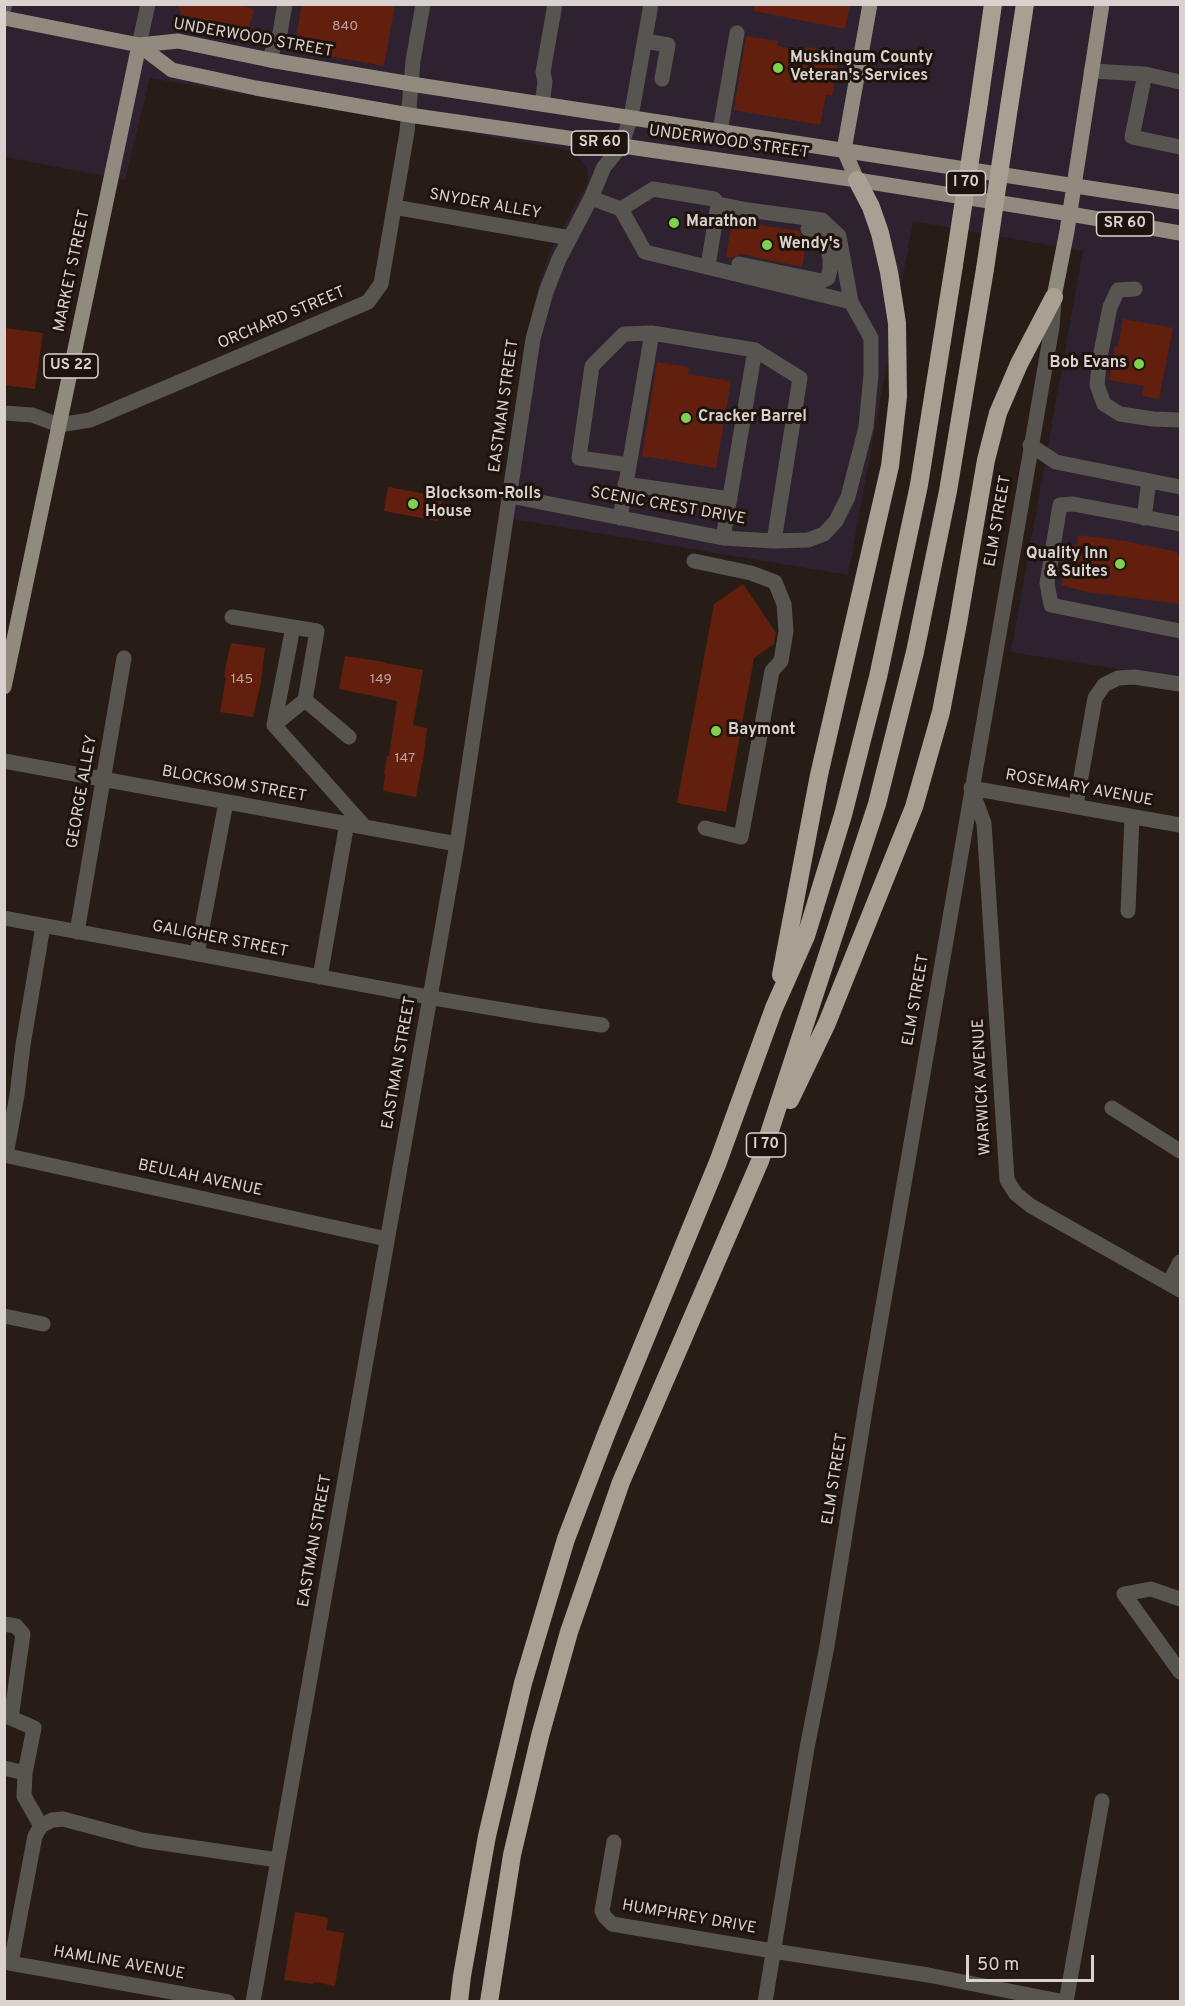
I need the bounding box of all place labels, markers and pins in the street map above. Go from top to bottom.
place label: Muskingum County Veteran's Services [790,49,933,87]
marker: Muskingum County Veteran's Services [771,61,785,75]
place label: Marathon [686,213,757,233]
marker: Marathon [667,216,681,230]
place label: Wendy's [779,235,840,255]
marker: Wendy's [760,238,774,252]
place label: Bob Evans [1050,354,1127,374]
marker: Bob Evans [1132,357,1146,371]
place label: Cracker Barrel [698,408,807,428]
marker: Cracker Barrel [679,411,693,425]
place label: Blocksom-Rolls House [425,485,541,523]
marker: Blocksom-Rolls House [406,497,420,511]
place label: Quality Inn & Suites [1026,545,1108,583]
marker: Quality Inn & Suites [1113,557,1127,571]
place label: Baymont [728,721,796,741]
marker: Baymont [709,724,723,738]

